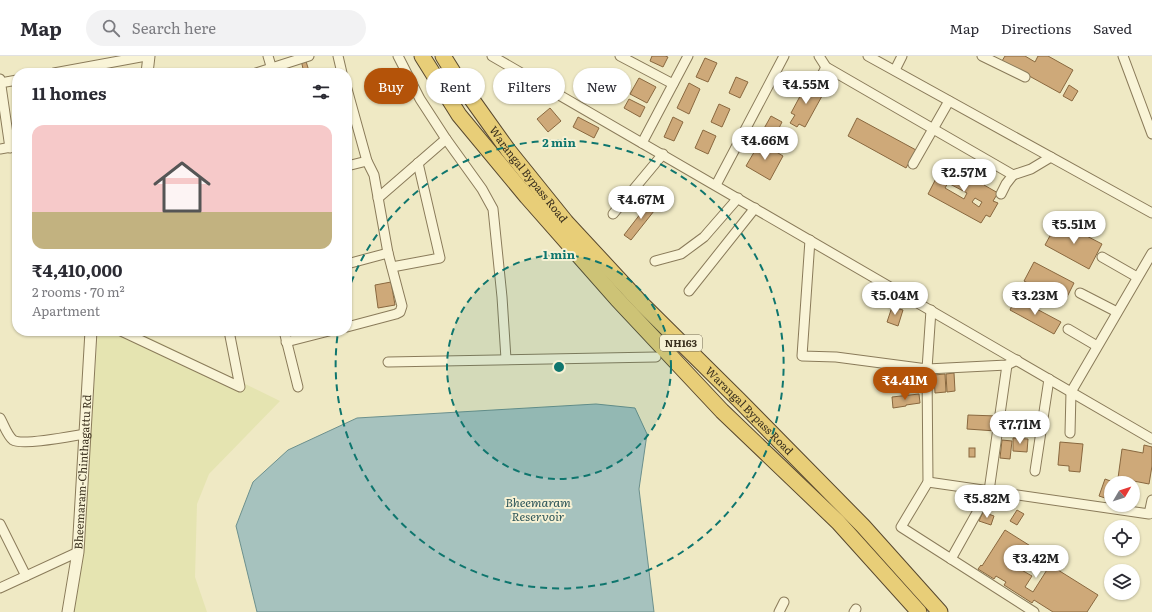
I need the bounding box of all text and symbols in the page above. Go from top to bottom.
search box [86,10,366,46]
text: Map [20,14,62,42]
text: Search here [132,16,216,39]
icon: search [100,17,122,39]
text: Map [949,18,979,38]
text: Directions [1001,18,1071,38]
text: Saved [1093,18,1132,38]
chip: Buy [364,68,418,104]
chip: Rent [426,68,485,104]
chip: Filters [493,68,565,104]
chip: New [573,68,631,104]
pin: ₹4.55M [773,71,839,105]
text: ₹4.55M [782,74,830,93]
text: 11 homes [32,80,106,105]
icon: filters [310,81,332,103]
street label: Warangal Bypass Road [486,122,572,226]
pin: ₹4.66M [732,127,798,161]
text: ₹4.66M [741,130,789,149]
text: 2 min [542,133,576,151]
icon: home [146,151,218,223]
pin: ₹2.57M [931,159,997,193]
text: ₹2.57M [941,162,987,181]
pin: ₹4.67M [608,186,674,220]
text: ₹4.67M [617,189,665,208]
pin: ₹5.51M [1041,211,1107,245]
text: ₹5.51M [1052,214,1096,233]
text: 1 min [543,245,576,263]
text: ₹4,410,000 [32,257,122,282]
text: 2 rooms · 70 m² [32,282,125,301]
pin: ₹5.04M [862,282,928,316]
pin: ₹3.23M [1002,282,1068,316]
text: ₹5.04M [871,285,919,304]
text: ₹3.23M [1012,285,1058,304]
text: Apartment [32,301,100,320]
road number: NH163 [660,335,702,351]
centre of rings [552,360,566,374]
street label: Warangal Bypass Road [702,362,798,458]
pin: ₹4.41M [872,367,938,401]
text: ₹4.41M [882,370,928,389]
street label: Bheemaram-Chinthagattu Rd [69,394,94,550]
pin: ₹7.71M [987,411,1053,445]
text: ₹7.71M [999,414,1041,433]
north arrow [1104,476,1140,512]
map controls [1104,476,1140,600]
pin: ₹5.82M [954,485,1020,519]
text: ₹5.82M [964,488,1010,507]
water label: Bheemaram Reservoir [505,493,571,525]
button: locate [1104,520,1140,556]
pin: ₹3.42M [1003,545,1069,579]
text: ₹3.42M [1013,548,1059,567]
button: layers [1104,564,1140,600]

